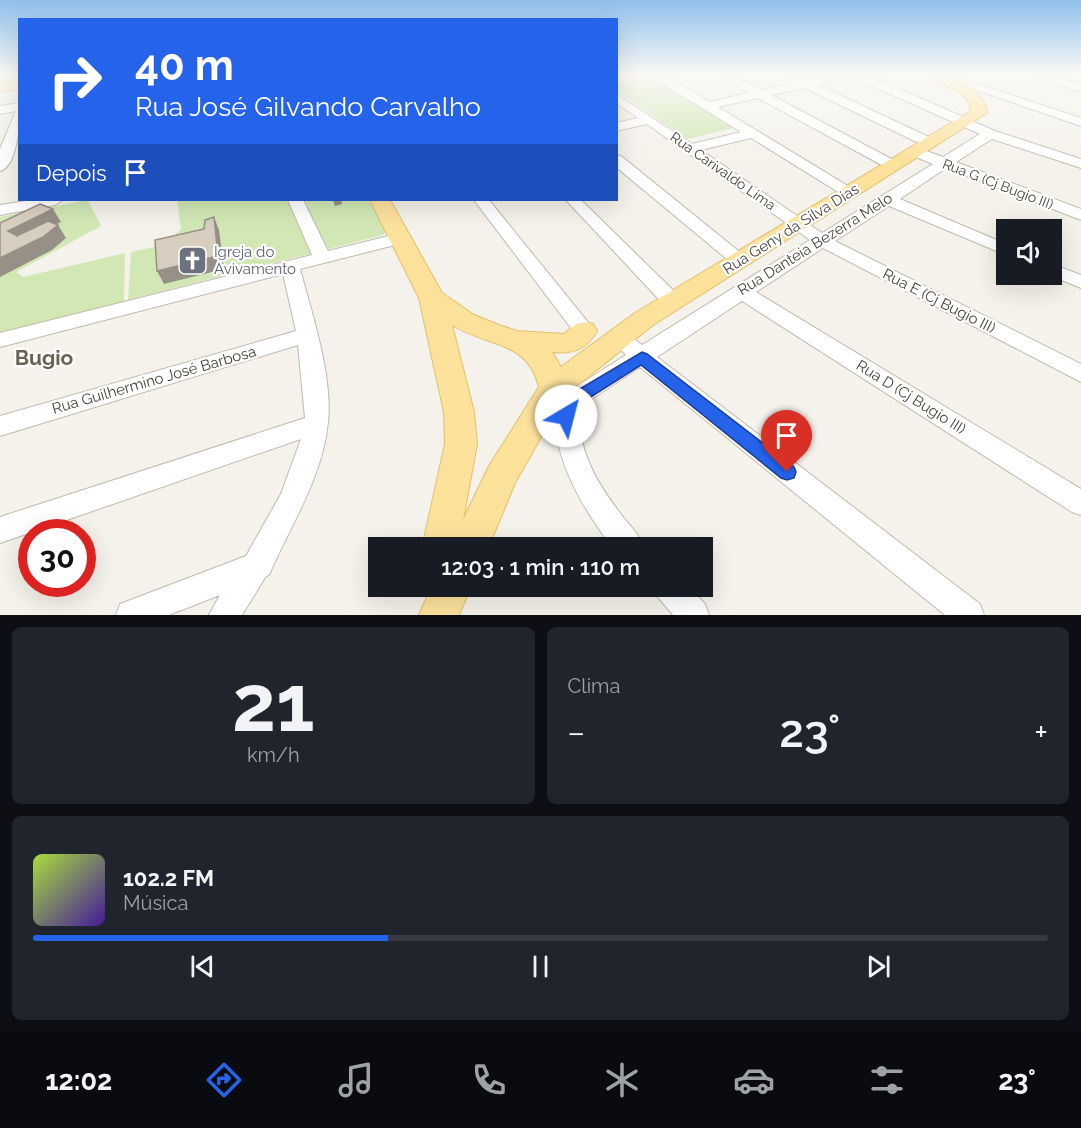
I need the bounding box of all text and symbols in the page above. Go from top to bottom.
text: 40 m [135,41,234,90]
icon: right [36,42,114,120]
text: Rua José Gilvando Carvalho [135,91,481,122]
street label: Rua Carivaldo Lima [667,129,779,213]
street label: Rua G (Cj Bugio III) [940,155,1056,213]
icon: arrive [119,156,152,189]
text: Depois [36,160,107,186]
street label: Rua Geny da Silva Dias [720,180,862,278]
street label: Rua Danteia Bezerra Melo [734,189,896,299]
map controls [996,219,1062,285]
button: sound [996,219,1062,285]
place label: Igreja do Avivamento [214,243,296,278]
church icon: Igreja do Avivamento [177,245,209,277]
street label: Rua E (Cj Bugio III) [880,265,998,337]
street label: Rua Guilhermino José Barbosa [50,342,258,418]
district label: Bugio [15,345,74,370]
street label: Rua D (Cj Bugio III) [853,356,969,438]
position arrow [534,384,598,448]
pin [761,410,812,472]
icon: arrive [770,419,803,452]
speed limit sign: 30 [18,519,96,597]
text: 12:03 · 1 min · 110 m [441,554,640,580]
text: 21 [232,658,315,749]
text: Clima [568,674,620,698]
text: 23° [779,705,840,758]
text: − [568,713,585,752]
text: + [1034,713,1048,752]
text: km/h [247,743,300,767]
text: 102.2 FM [123,865,214,891]
text: Música [123,891,188,915]
icon: previous [186,950,219,983]
icon: pause [524,950,557,983]
icon: next [862,950,895,983]
icon: directions [203,1059,245,1101]
icon: music [335,1059,377,1101]
icon: phone [468,1059,510,1101]
icon: climate [601,1059,643,1101]
icon: car [733,1059,775,1101]
icon: filters [866,1059,908,1101]
text: 12:02 [45,1065,112,1096]
text: 23° [998,1065,1036,1096]

